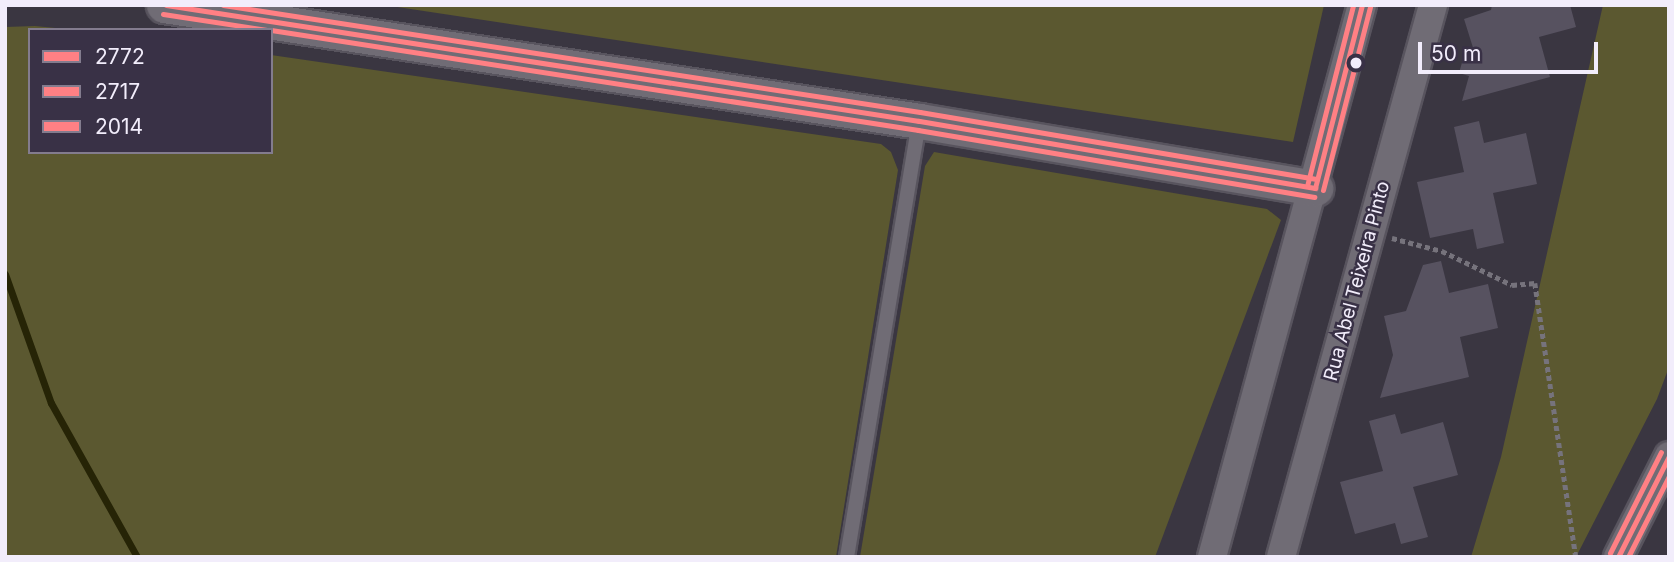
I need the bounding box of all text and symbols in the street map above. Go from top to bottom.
legend [28,28,273,154]
scale bar [1422,28,1602,72]
text: 50 m [1431,41,1481,66]
text: 2772 [95,44,145,69]
unlabelled marker [1349,56,1363,70]
text: 2717 [95,79,140,104]
text: 2014 [95,114,143,139]
street label: Rua Abel Teixeira Pinto [1319,179,1395,383]

